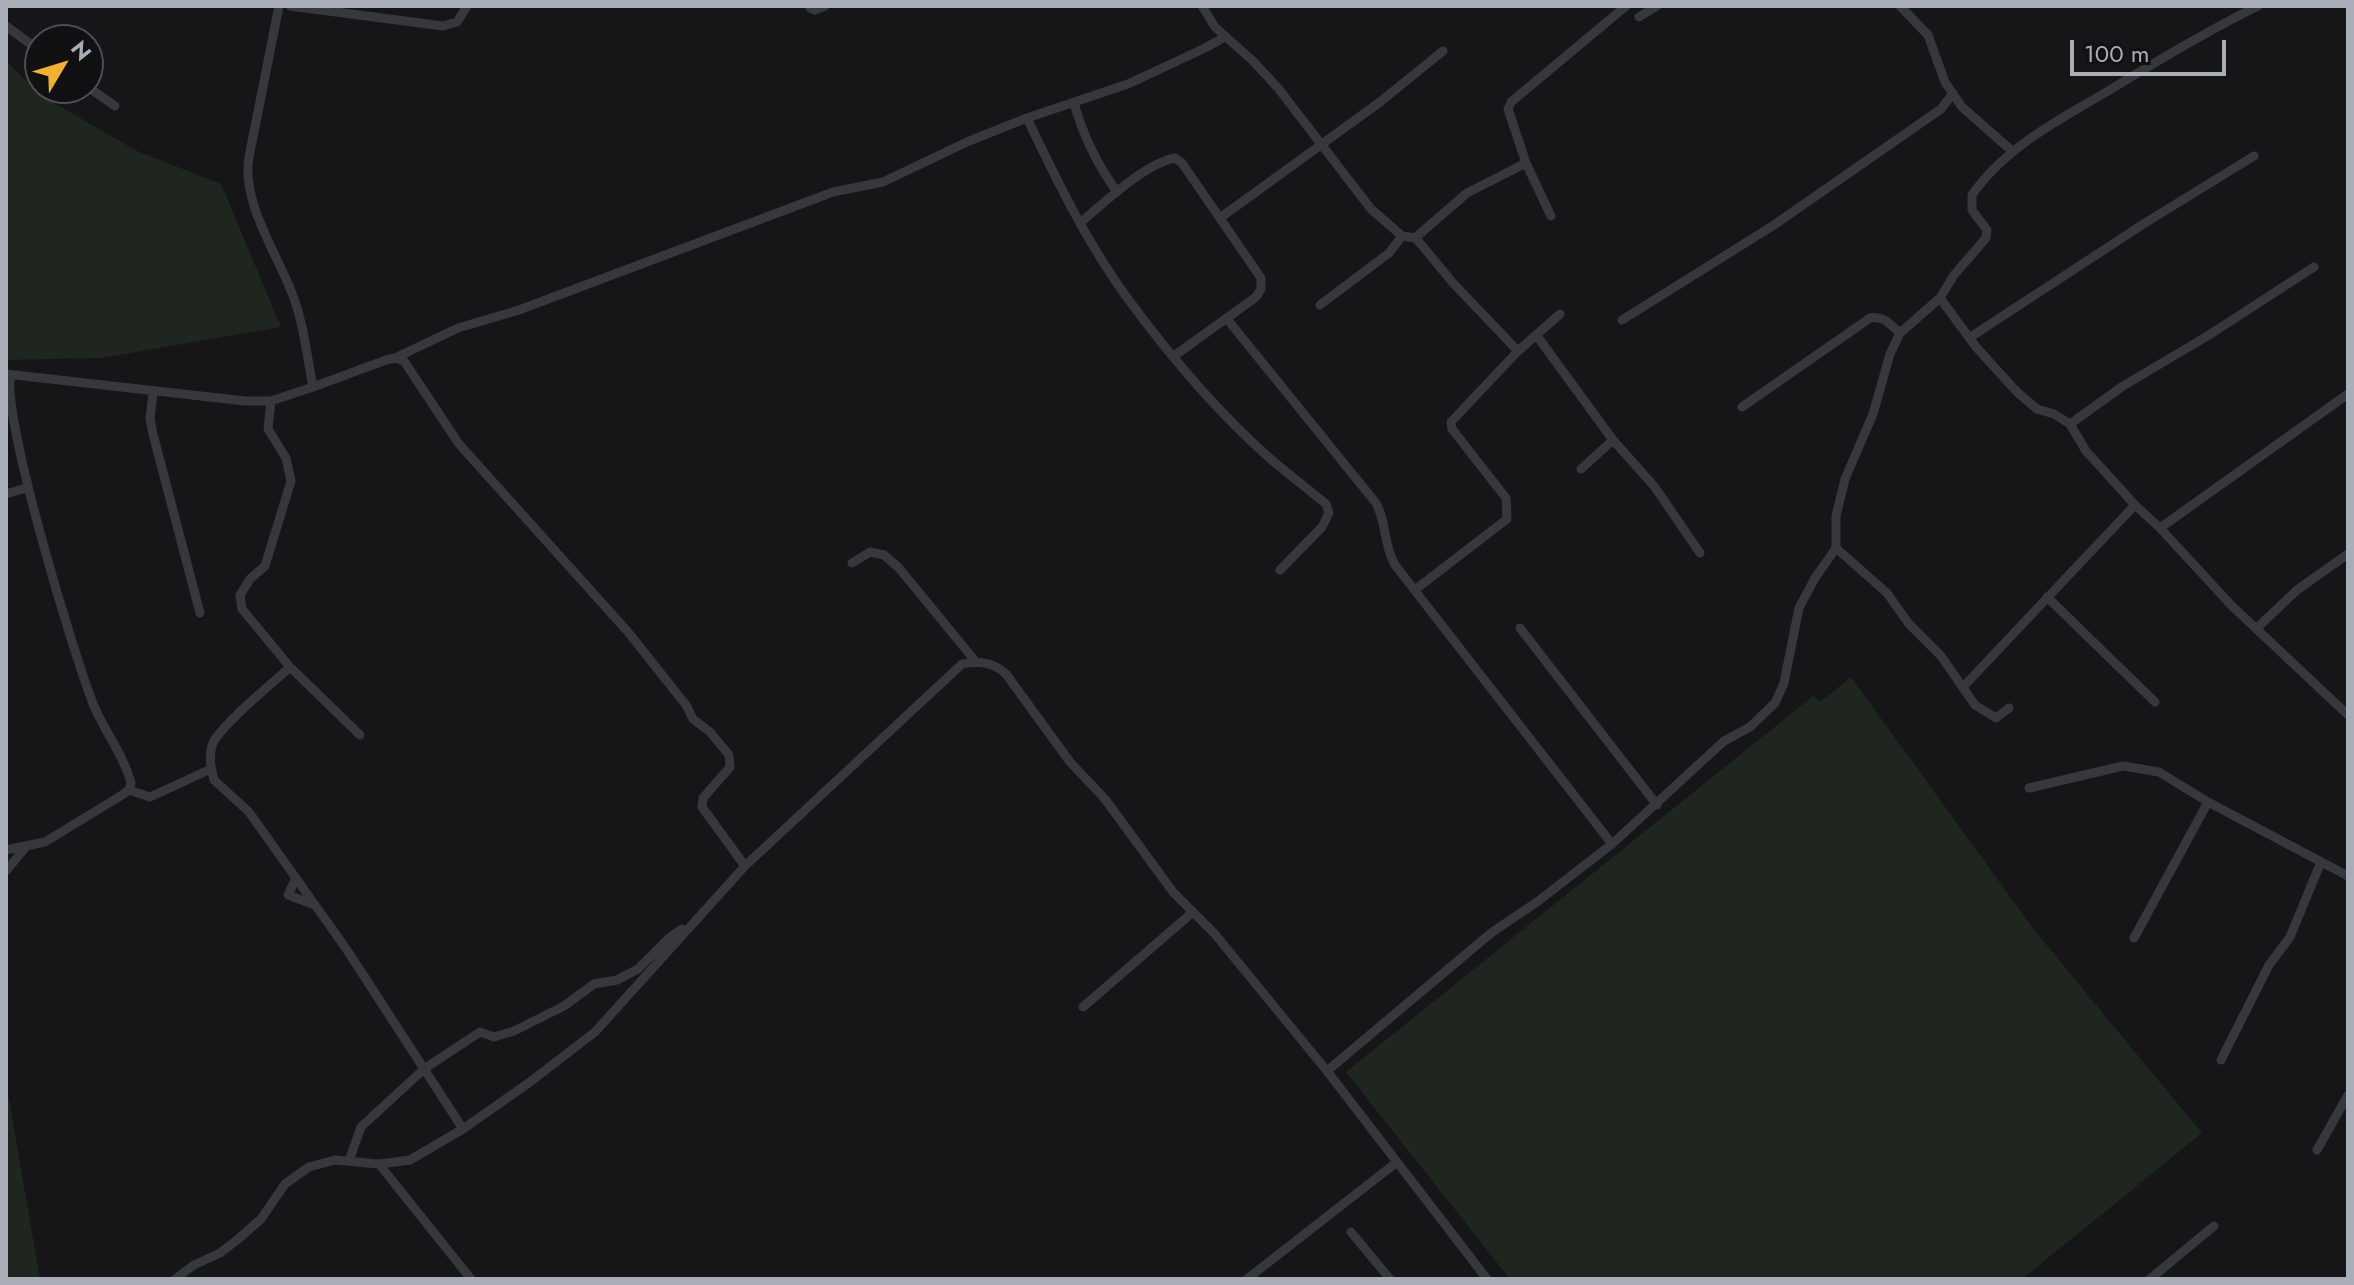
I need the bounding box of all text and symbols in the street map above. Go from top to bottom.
north arrow [24,24,104,104]
scale bar [2074,24,2230,74]
text: N [63,34,99,67]
text: 100 m [2084,36,2150,71]

